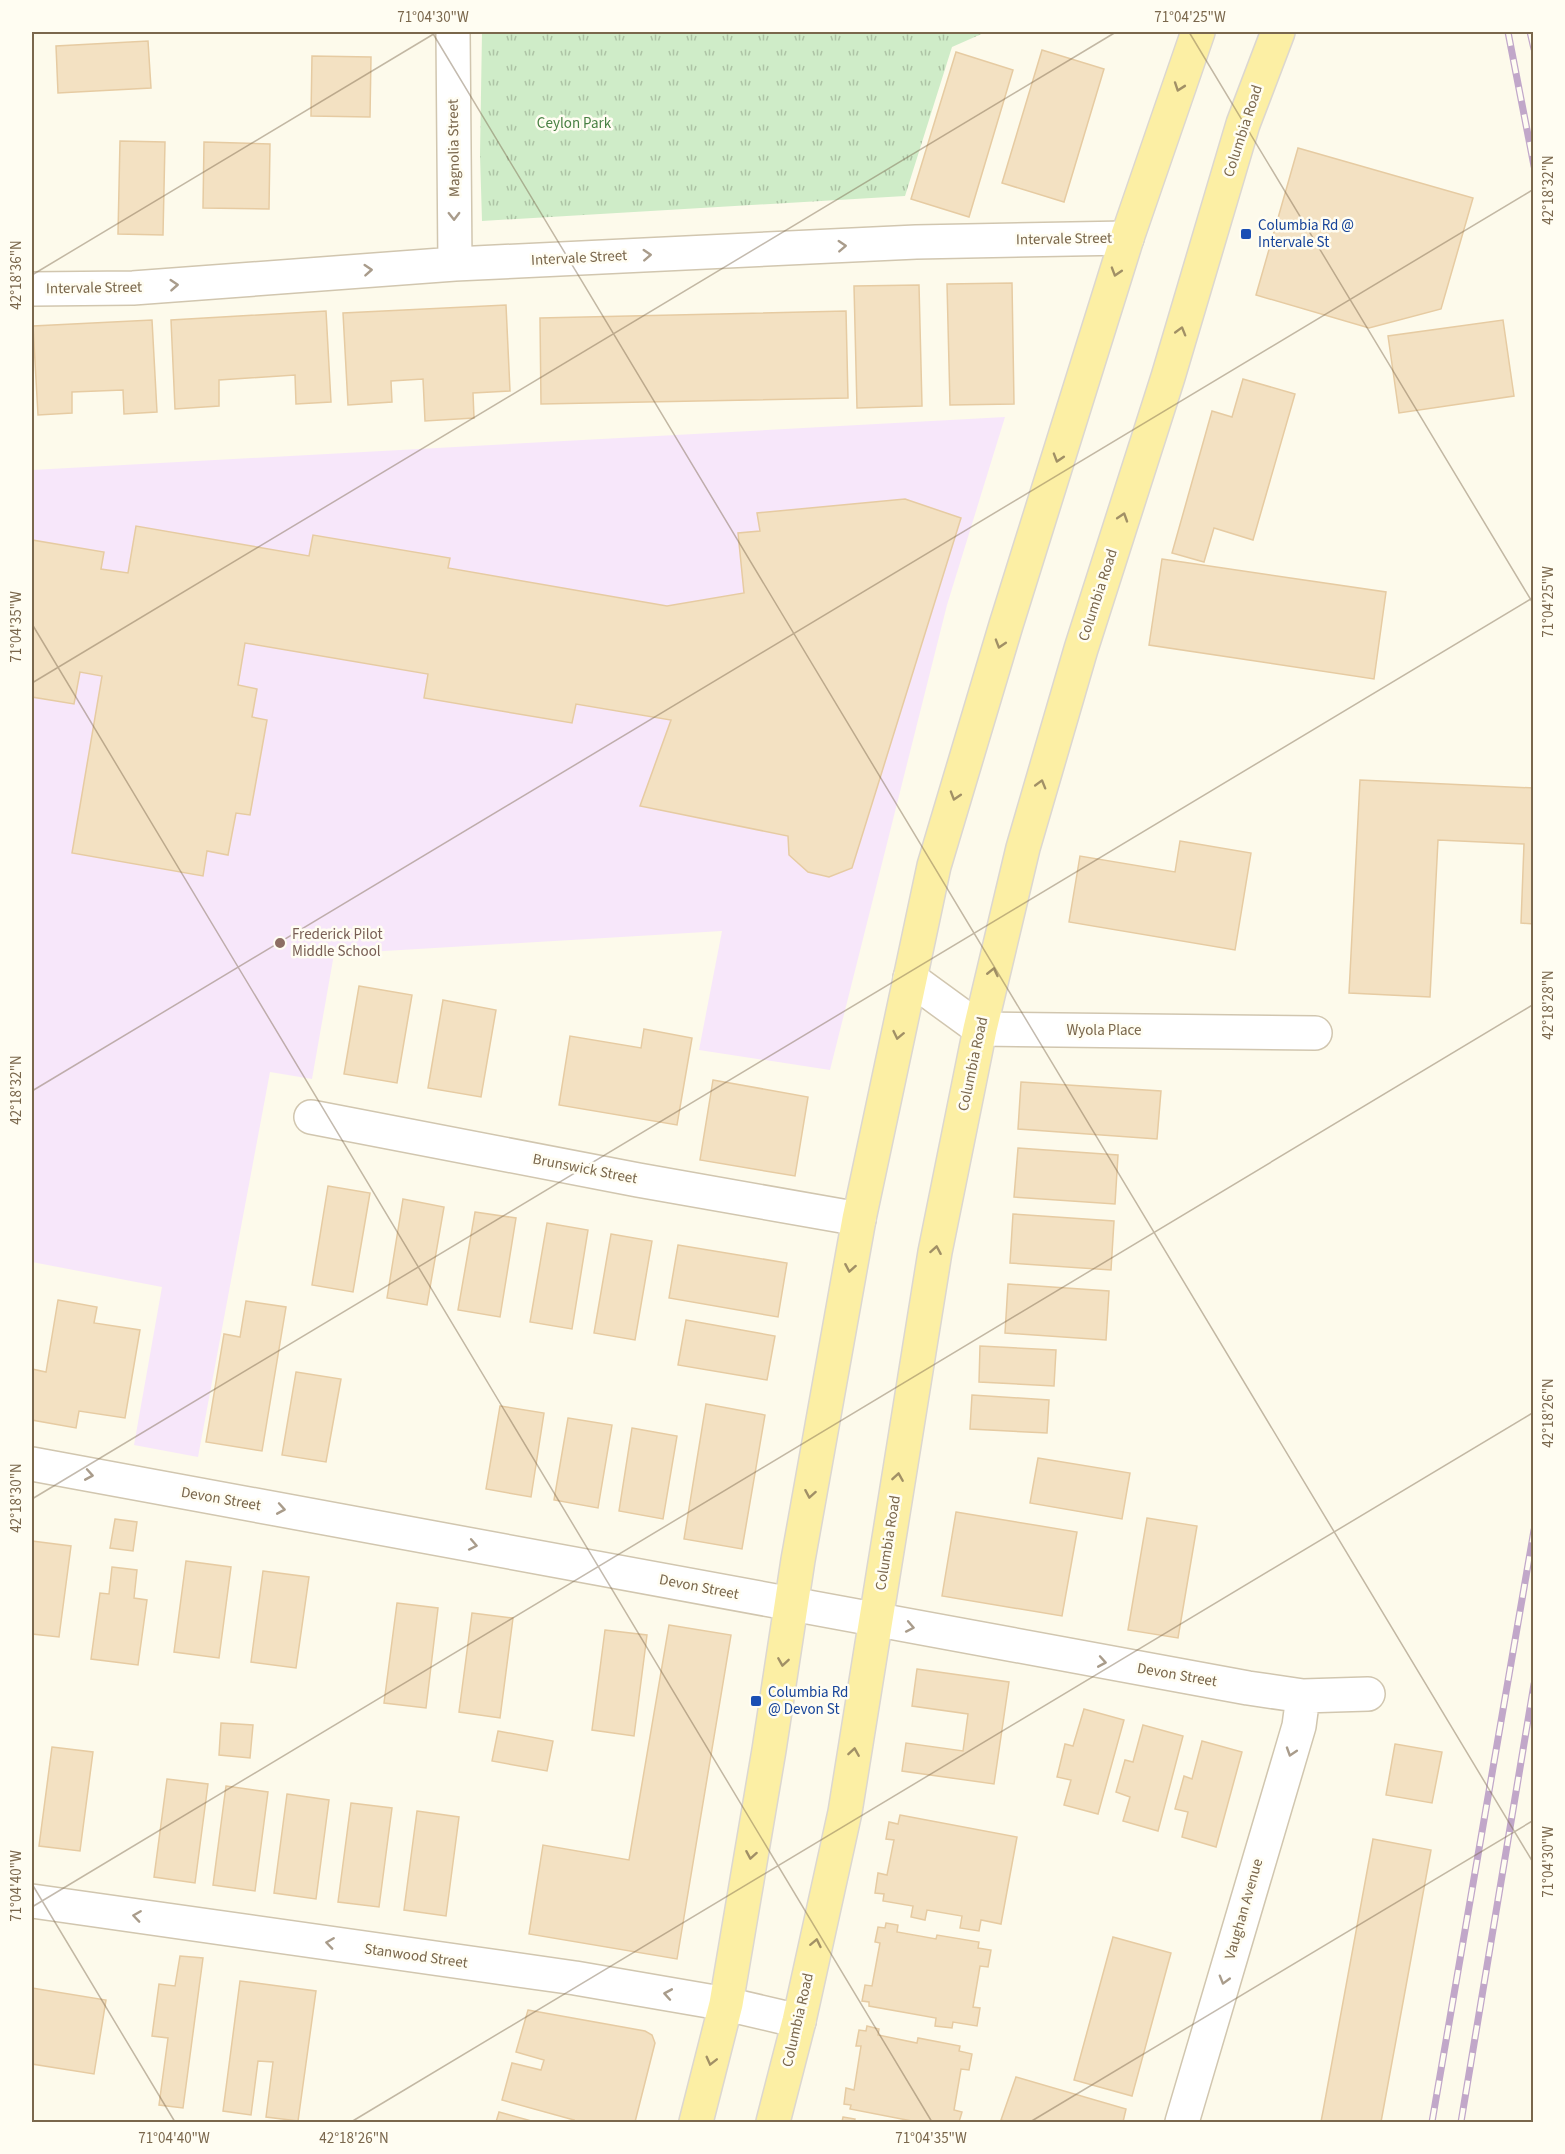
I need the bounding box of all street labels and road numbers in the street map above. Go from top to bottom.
street label: Columbia Road [1218,82,1268,180]
street label: Magnolia Street [443,99,465,197]
street label: Intervale Street [1016,228,1112,250]
street label: Intervale Street [530,245,628,271]
street label: Intervale Street [46,277,142,299]
street label: Columbia Road [1073,546,1123,644]
street label: Columbia Road [953,1015,993,1113]
street label: Wyola Place [1066,1020,1142,1041]
street label: Brunswick Street [531,1149,639,1189]
street label: Devon Street [179,1482,263,1516]
street label: Columbia Road [870,1494,906,1592]
street label: Devon Street [657,1569,741,1605]
street label: Devon Street [1135,1658,1219,1692]
street label: Vaughan Avenue [1220,1856,1268,1962]
street label: Stanwood Street [363,1938,469,1974]
street label: Columbia Road [777,1971,819,2069]

